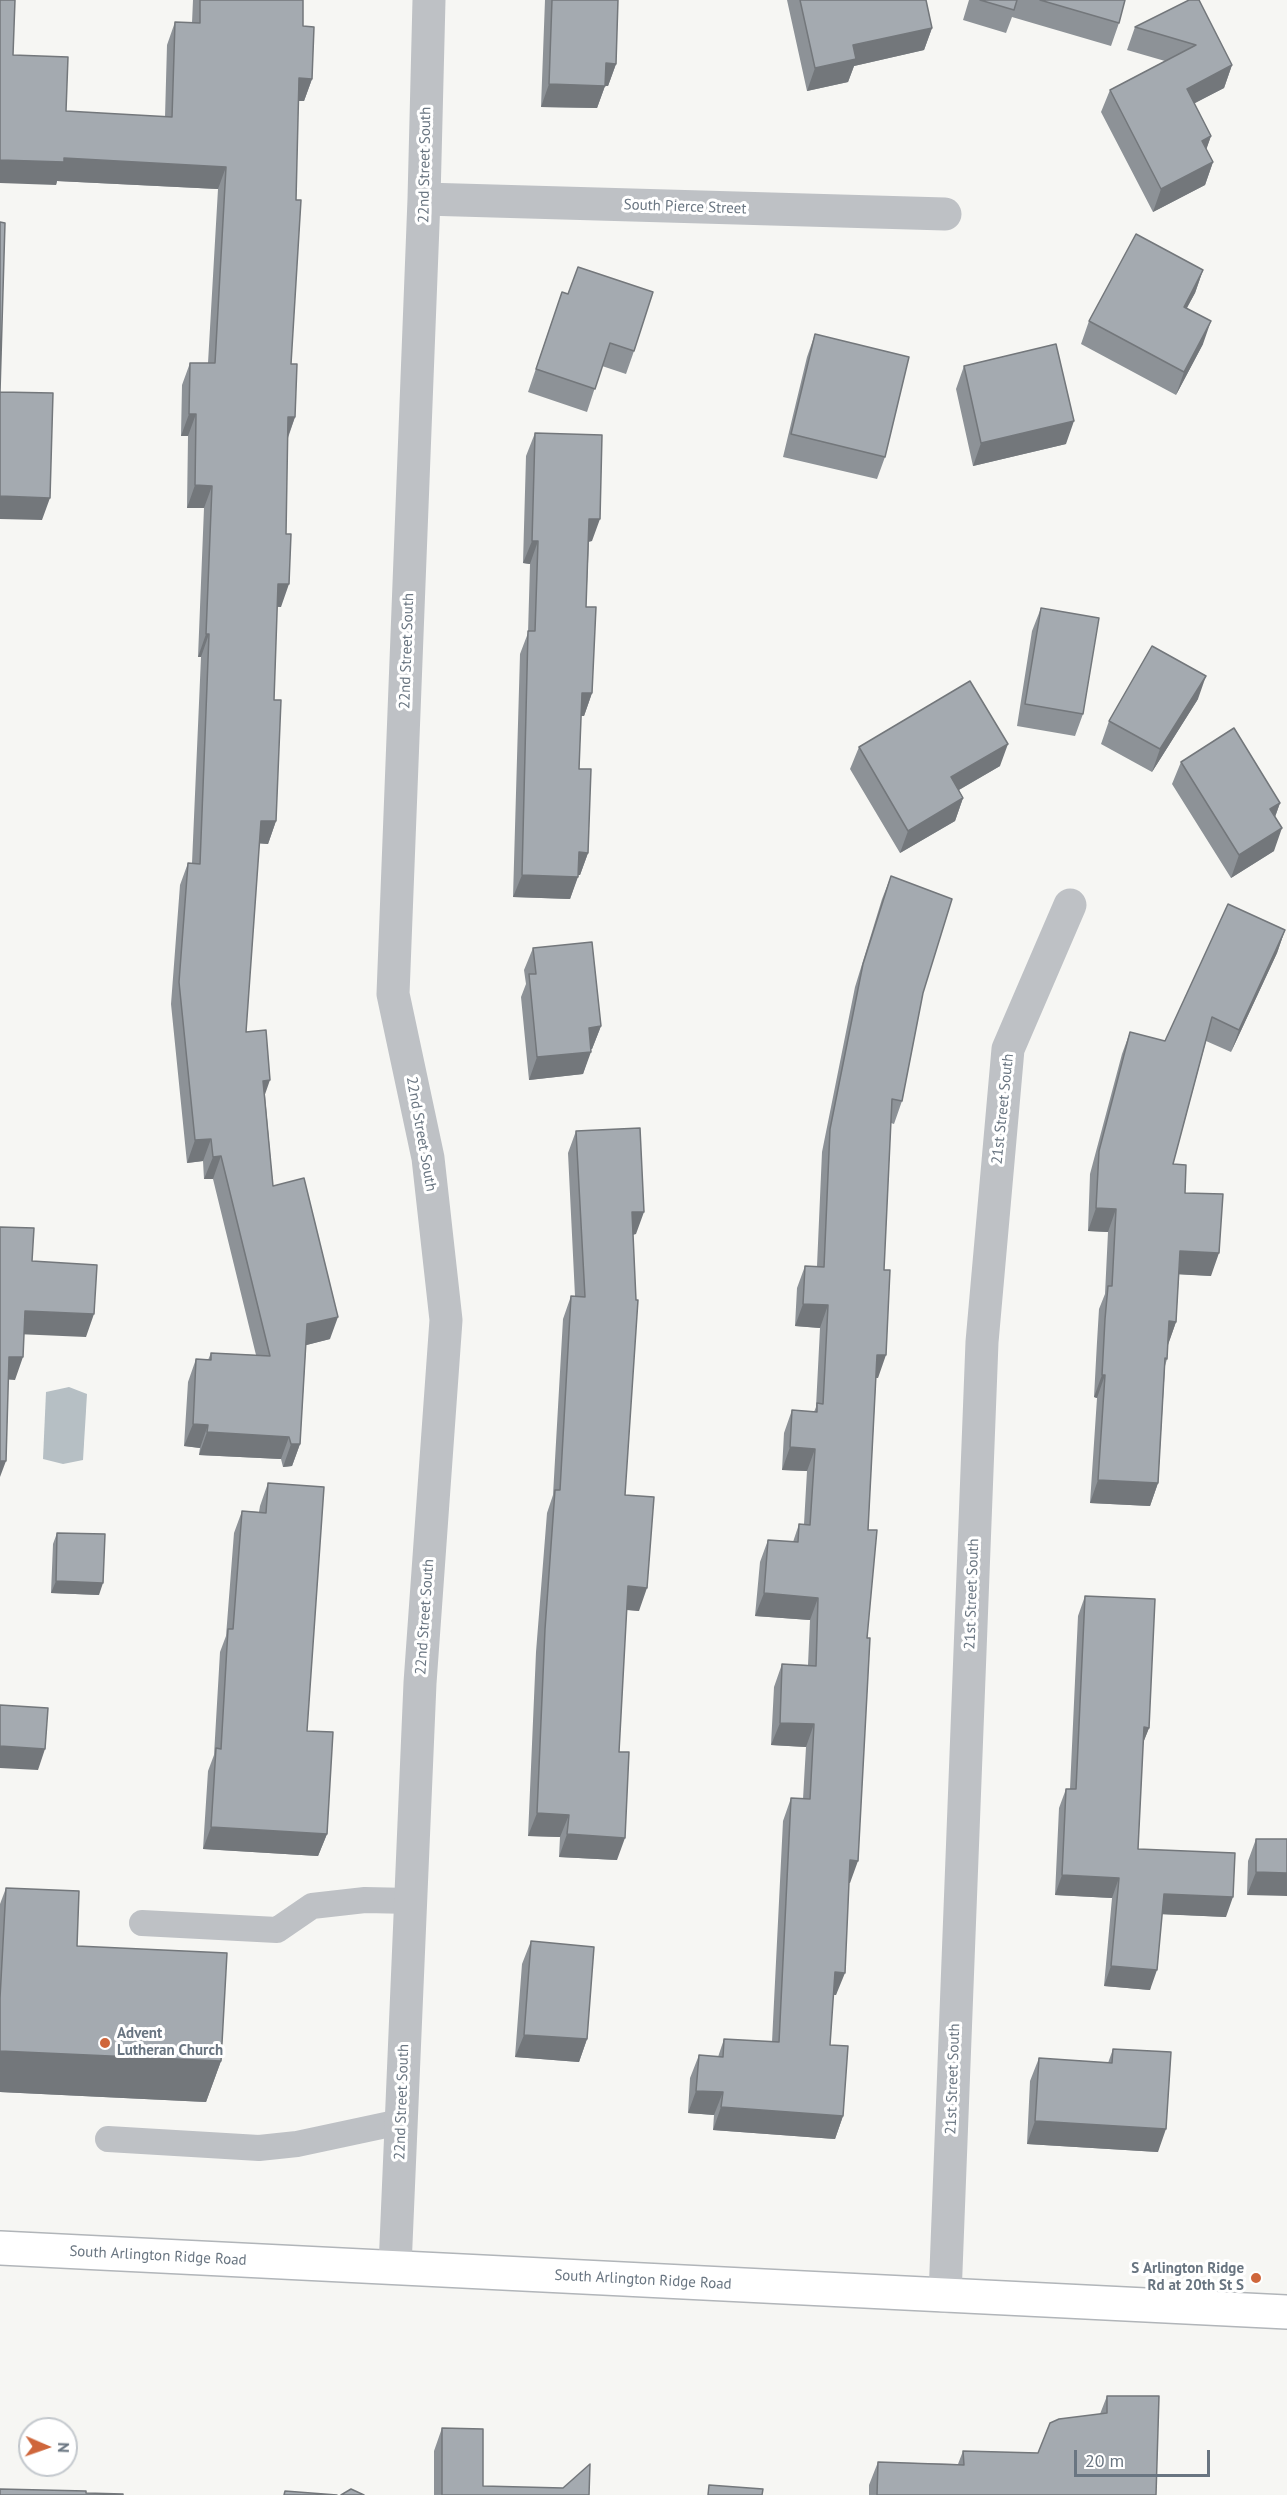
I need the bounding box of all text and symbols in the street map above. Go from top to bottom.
street label: 22nd Street South [415,107,435,223]
street label: South Pierce Street [623,196,747,218]
street label: 22nd Street South [396,593,418,709]
street label: 21st Street South [988,1053,1018,1165]
street label: 22nd Street South [402,1075,440,1193]
street label: 21st Street South [961,1538,983,1650]
street label: 22nd Street South [412,1558,438,1676]
street label: 21st Street South [942,2023,964,2135]
place label: Advent Lutheran Church [117,2025,223,2060]
marker: Advent Lutheran Church [98,2036,112,2050]
street label: 22nd Street South [391,2044,413,2160]
street label: South Arlington Ridge Road [69,2242,247,2270]
place label: S Arlington Ridge Rd at 20th St S [1131,2260,1244,2295]
street label: South Arlington Ridge Road [554,2266,732,2294]
marker: S Arlington Ridge Rd at 20th St S [1249,2271,1263,2285]
north arrow [18,2417,78,2477]
scale bar [1077,2438,1214,2476]
text: N [54,2442,74,2453]
text: 20 m [1085,2449,1124,2472]

